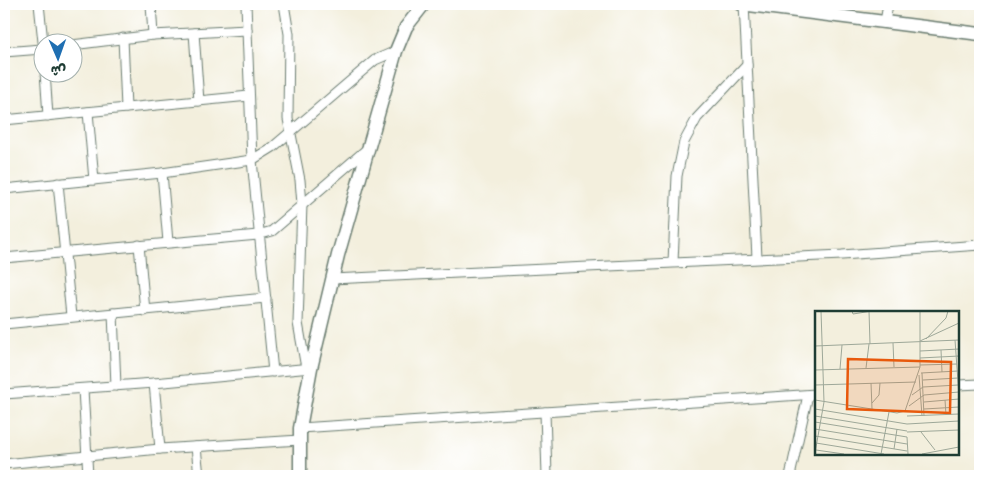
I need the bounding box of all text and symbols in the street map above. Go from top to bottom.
north arrow [32,32,82,82]
text: ش [50,59,67,81]
inset map [815,311,959,455]

